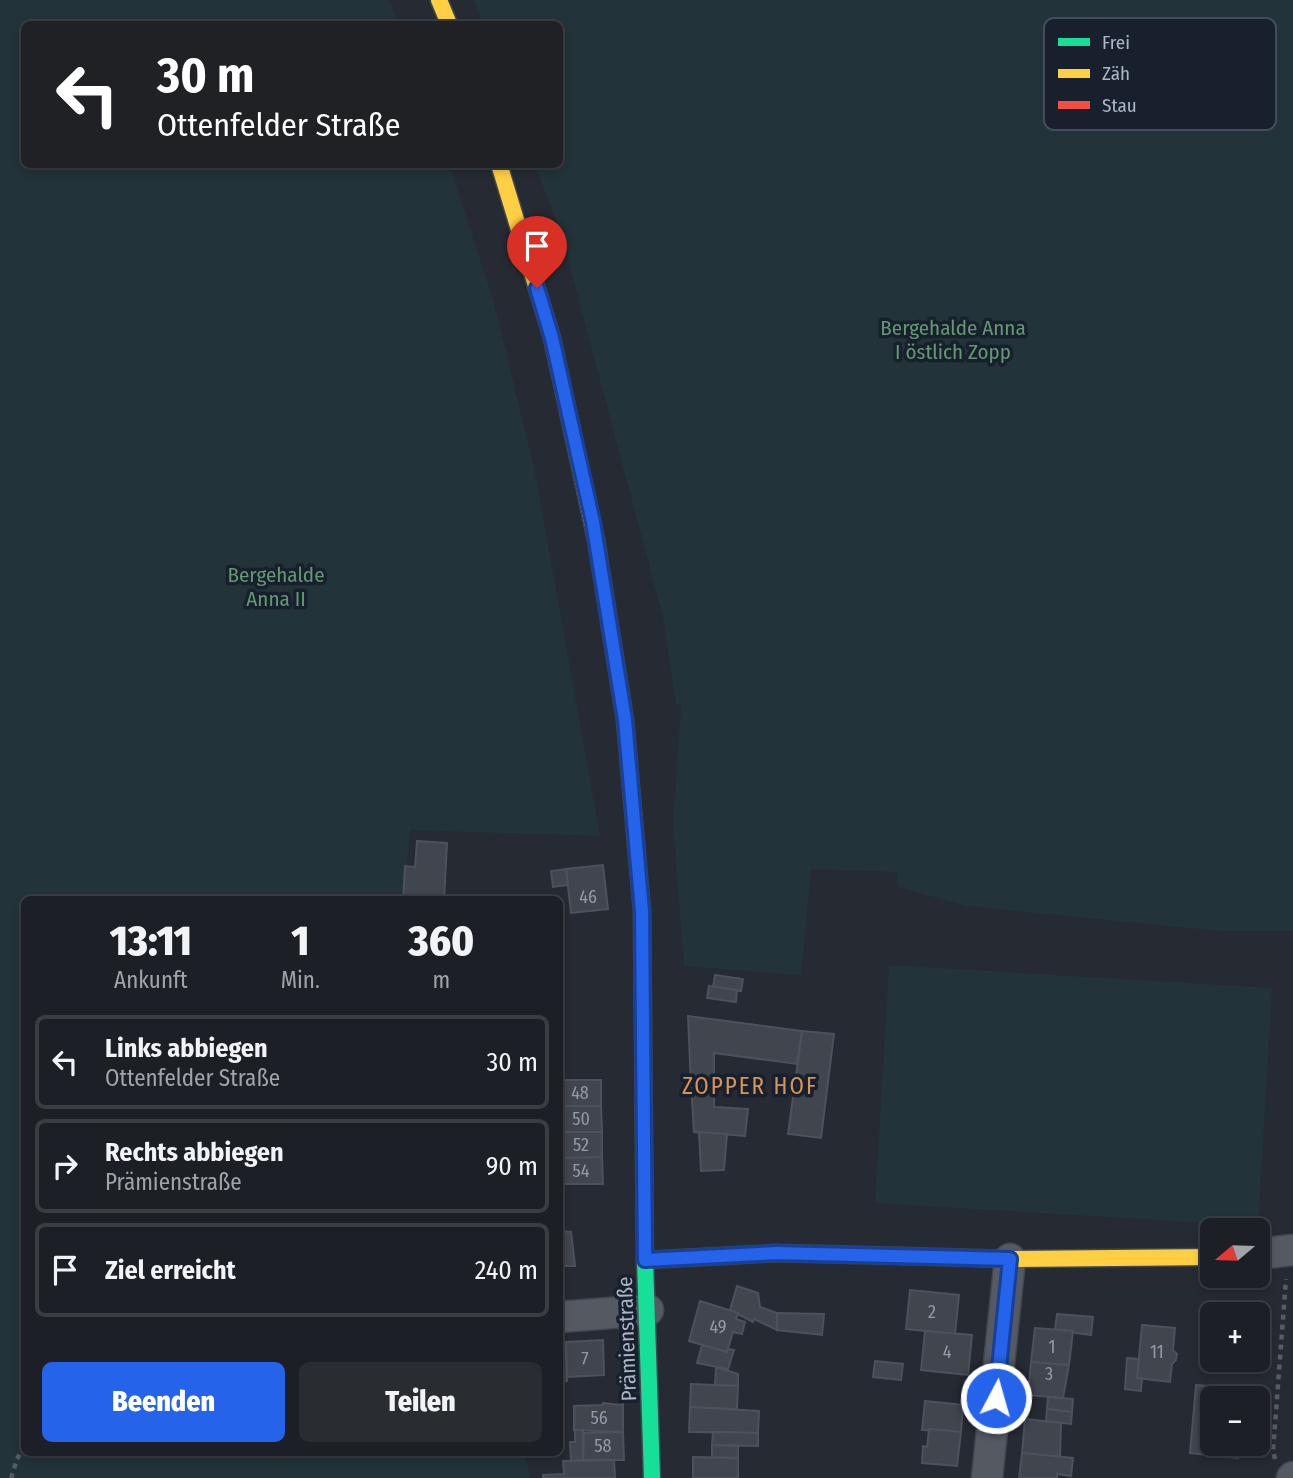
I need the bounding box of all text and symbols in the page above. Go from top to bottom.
legend [1044,18,1276,130]
text: Frei [1102,31,1130,54]
text: 30 m [157,46,255,105]
icon: left [42,49,133,140]
text: Zäh [1102,62,1130,85]
text: Stau [1102,94,1137,117]
text: Ottenfelder Straße [157,106,401,144]
pin [507,216,567,288]
icon: arrive [518,227,556,265]
park label: Bergehalde Anna I östlich Zopp [880,315,1026,365]
park label: Bergehalde Anna II [227,562,325,612]
house number: 46 [579,886,597,908]
text: 13:11 [110,916,192,966]
text: 1 [291,916,309,966]
text: 360 [409,916,474,966]
text: Ankunft [114,966,188,994]
text: Min. [281,966,320,994]
text: m [433,966,450,994]
text: Links abbiegen [105,1033,268,1064]
icon: left [46,1043,84,1081]
text: 30 m [487,1047,538,1078]
text: Ottenfelder Straße [105,1064,280,1092]
district label: ZOPPER HOF [682,1072,818,1100]
house number: 48 [571,1082,589,1104]
house number: 50 [572,1108,590,1130]
house number: 52 [573,1134,589,1156]
text: Rechts abbiegen [105,1137,284,1168]
icon: right [46,1147,84,1185]
text: 90 m [486,1151,538,1182]
house number: 54 [573,1160,590,1182]
text: Prämienstraße [105,1168,242,1196]
north arrow [1200,1218,1270,1288]
map controls [1200,1218,1270,1456]
icon: arrive [46,1251,84,1289]
text: Ziel erreicht [105,1255,236,1286]
text: 240 m [475,1255,538,1286]
street label: Prämienstraße [612,1276,642,1402]
house number: 2 [928,1301,936,1323]
button: + [1200,1302,1270,1372]
house number: 49 [709,1316,727,1338]
house number: 1 [1048,1336,1056,1358]
house number: 4 [943,1341,952,1363]
house number: 11 [1150,1341,1164,1363]
house number: 7 [581,1348,589,1370]
position arrow [959,1361,1033,1435]
button: Beenden [42,1362,285,1442]
button: Teilen [299,1362,542,1442]
house number: 3 [1045,1363,1053,1385]
button: − [1200,1386,1270,1456]
house number: 56 [590,1407,608,1429]
house number: 58 [594,1435,612,1457]

